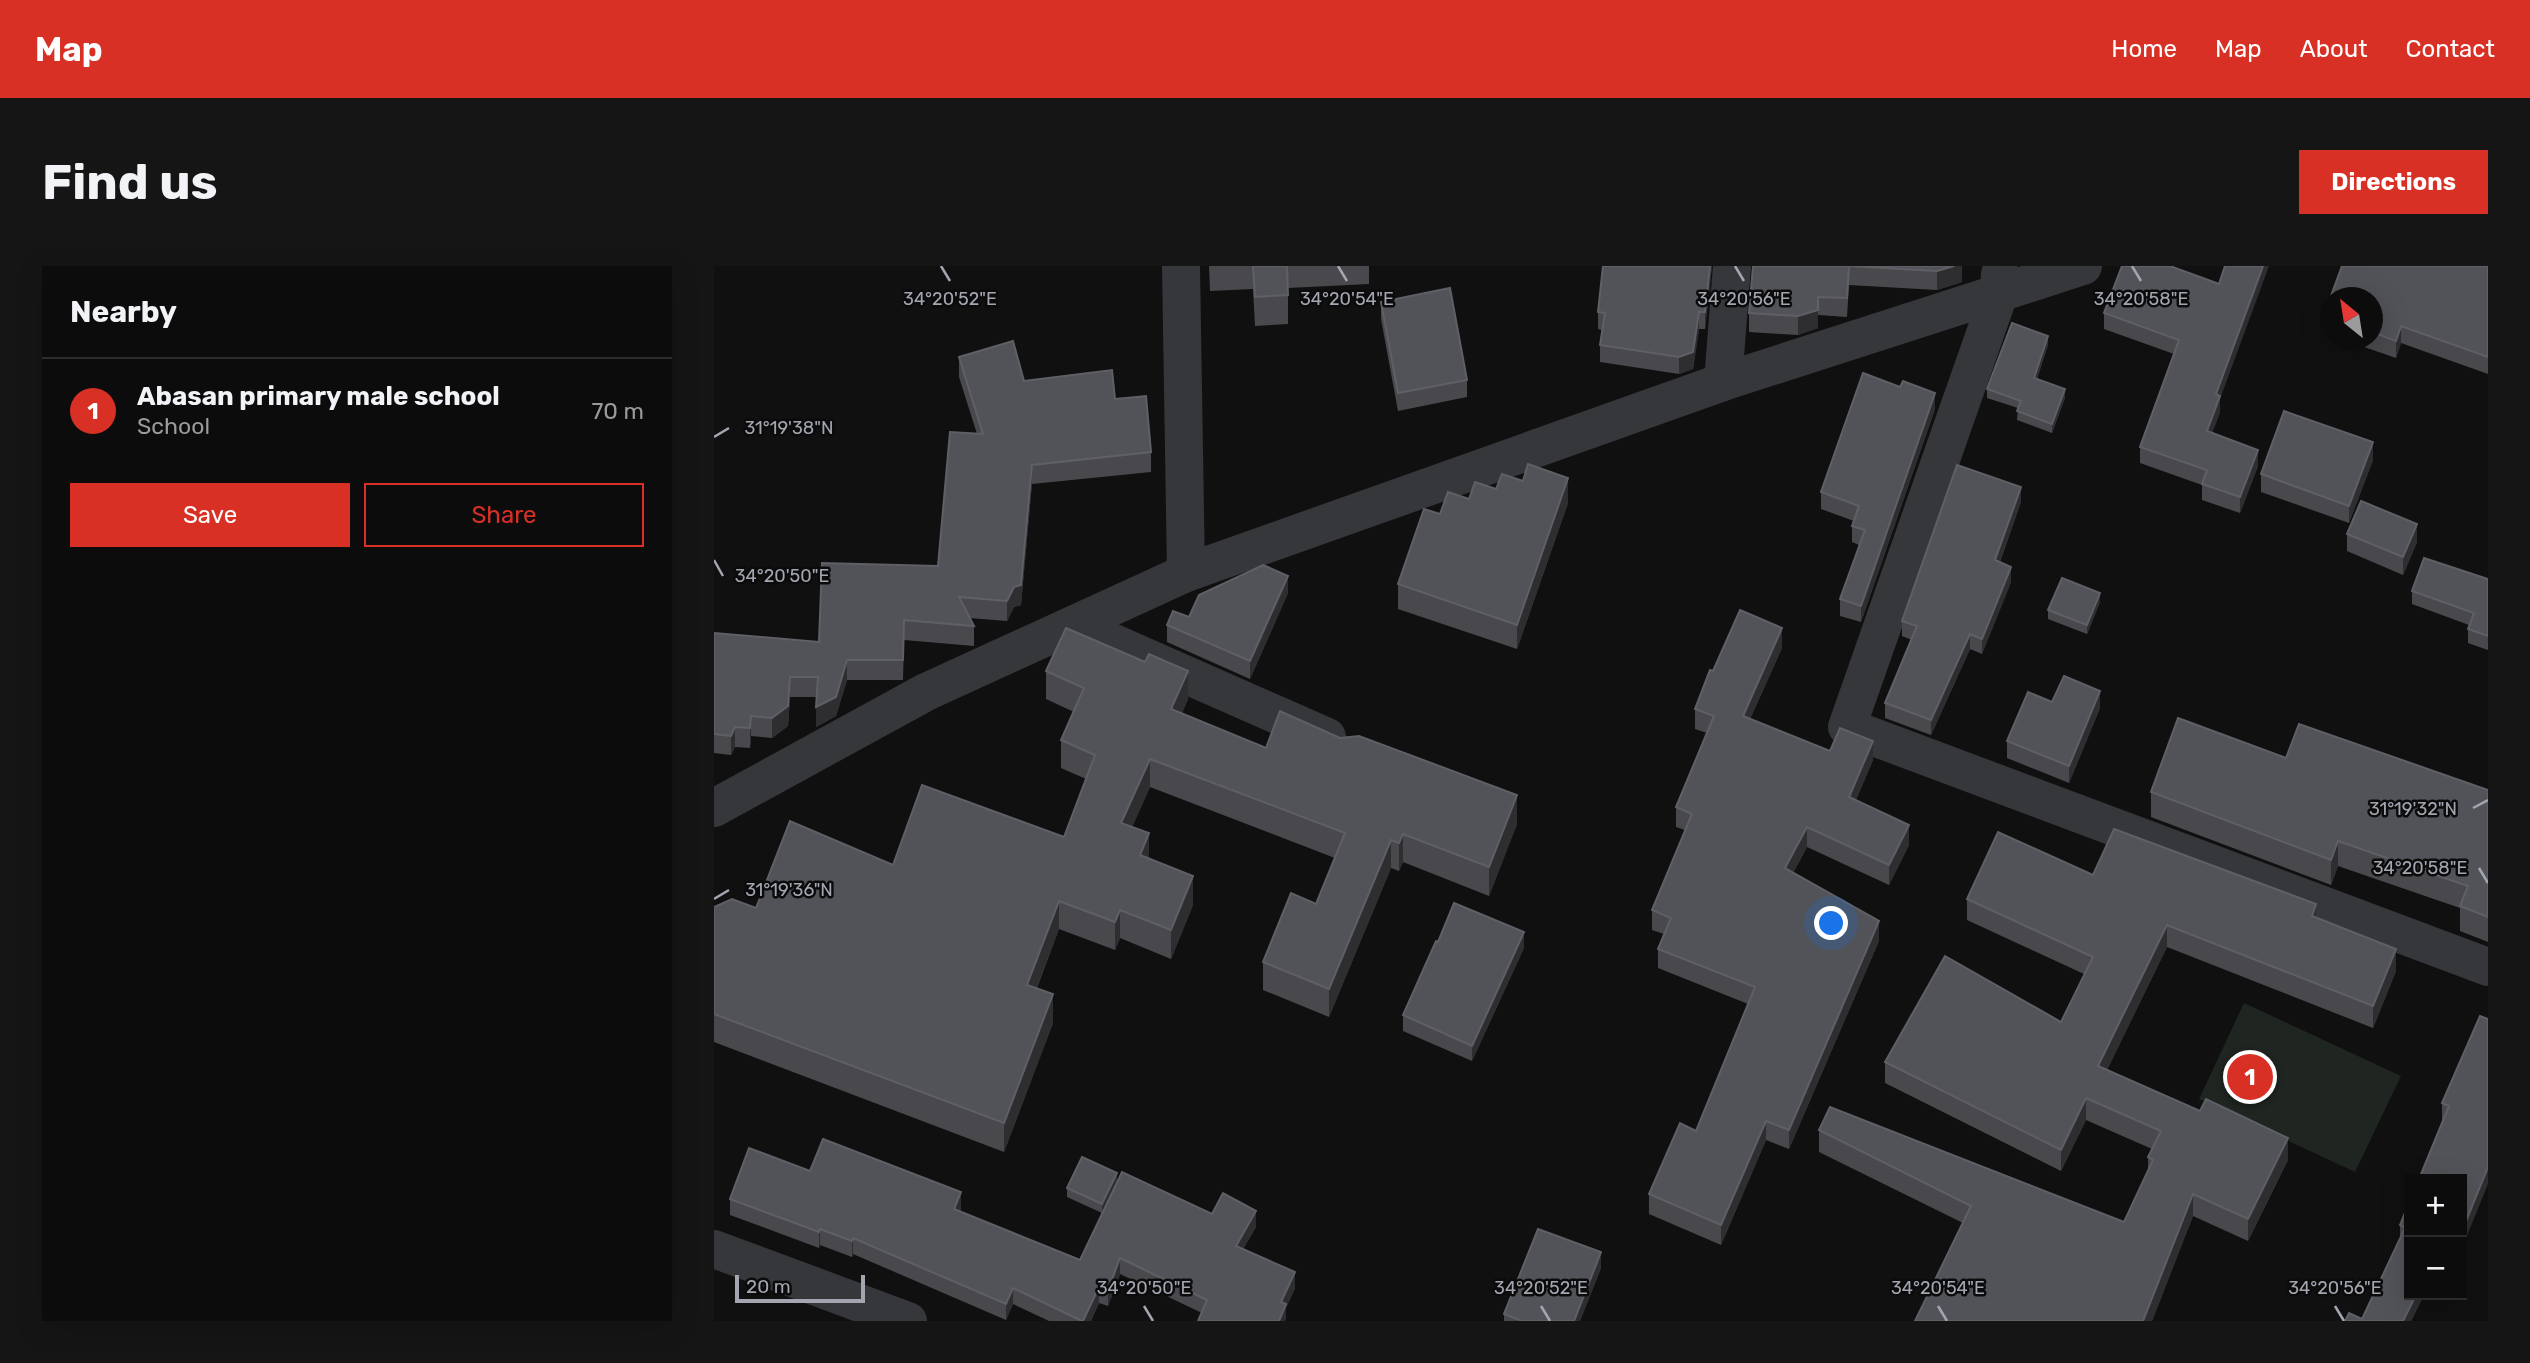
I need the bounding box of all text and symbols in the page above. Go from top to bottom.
text: Map [35,30,103,69]
text: Home [2111,35,2177,63]
text: Map [2215,35,2262,63]
text: About [2300,35,2368,63]
text: Contact [2406,35,2495,63]
button: Directions [2299,150,2488,214]
text: Find us [42,153,218,211]
north arrow [2320,287,2383,350]
text: 34°20'52"E [903,288,997,310]
text: 34°20'54"E [1300,288,1394,310]
text: 34°20'56"E [1697,288,1791,310]
text: 34°20'58"E [2094,288,2188,310]
text: Nearby [70,294,177,330]
text: Abasan primary male school [137,381,500,412]
text: 1 [87,397,99,425]
text: 70 m [592,397,644,425]
text: School [137,412,210,440]
text: 31°19'38"N [745,417,834,439]
button: Save [70,483,350,547]
button: Share [364,483,644,547]
text: 34°20'50"E [735,565,829,587]
text: 31°19'32"N [2369,798,2457,820]
text: 34°20'58"E [2373,857,2467,879]
text: 31°19'36"N [745,879,833,901]
your location [1814,906,1848,940]
pin: 1 [2227,1051,2273,1103]
map controls [2404,1174,2467,1300]
button: + [2404,1174,2467,1237]
button: − [2404,1237,2467,1300]
scale bar [735,1272,864,1304]
text: 20 m [746,1275,791,1298]
text: 34°20'50"E [1097,1277,1191,1299]
text: 34°20'52"E [1494,1277,1588,1299]
text: 34°20'54"E [1891,1277,1985,1299]
text: 34°20'56"E [2288,1277,2382,1299]

